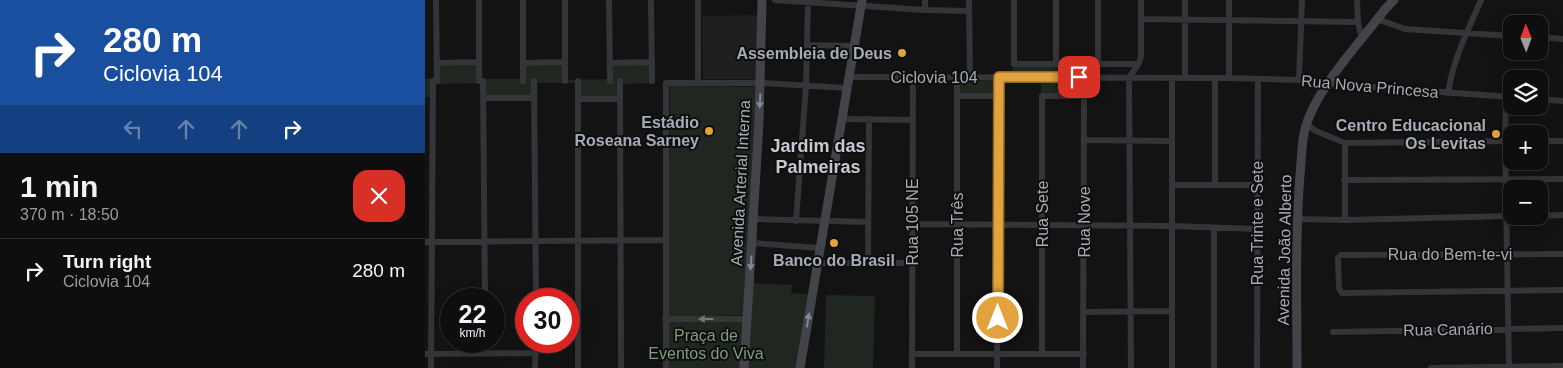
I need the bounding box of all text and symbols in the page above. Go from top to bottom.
north arrow [1503,15,1547,60]
map controls [1503,15,1548,225]
icon: right [20,20,85,85]
text: 280 m [103,20,202,59]
place label: Assembleia de Deus [736,45,892,62]
marker: Assembleia de Deus [896,47,908,59]
pin [1058,56,1100,98]
text: Ciclovia 104 [103,61,223,86]
icon: arrive [1065,63,1093,91]
street label: Ciclovia 104 [890,69,978,86]
button: layers [1503,70,1548,115]
street label: Rua Nova Princesa [1301,72,1439,101]
one-way arrow [756,93,764,109]
street label: Avenida Arterial Interna [728,100,753,266]
place label: Estádio Roseana Sarney [574,114,699,149]
icon: left [119,115,147,143]
icon: ahead [172,115,200,143]
icon: ahead [225,115,253,143]
icon: right [278,115,306,143]
place label: Centro Educacional Os Levitas [1336,117,1486,152]
marker: Estádio Roseana Sarney [703,125,715,137]
button: + [1503,125,1548,170]
marker: Centro Educacional Os Levitas [1490,128,1502,140]
district label: Jardim das Palmeiras [770,136,866,177]
street label: Rua Trinte e Sete [1249,161,1266,285]
text: 1 min [20,170,98,203]
button: close [353,170,405,222]
street label: Avenida João Alberto [1275,174,1294,326]
street label: Rua 105 NE [904,178,921,266]
button: − [1503,180,1548,225]
street label: Rua Sete [1034,181,1051,247]
street label: Rua Nove [1076,186,1093,258]
street label: Rua Três [949,193,966,257]
text: 370 m · 18:50 [20,206,119,223]
marker: Banco do Brasil [828,237,840,249]
street label: Rua do Bem-te-vi [1388,246,1512,263]
text: Turn right [63,251,151,272]
place label: Banco do Brasil [773,252,895,269]
one-way arrow [747,256,755,272]
icon: right [20,257,48,285]
text: 280 m [352,260,405,281]
text: Ciclovia 104 [63,273,150,290]
speed limit sign: 30 [515,288,580,353]
position arrow [971,291,1023,343]
text: 22 [459,300,486,328]
one-way arrow [805,312,813,328]
one-way arrow [698,315,714,323]
street label: Rua Canário [1403,320,1493,339]
text: km/h [459,326,486,340]
park label: Praça de Eventos do Viva [648,327,764,362]

